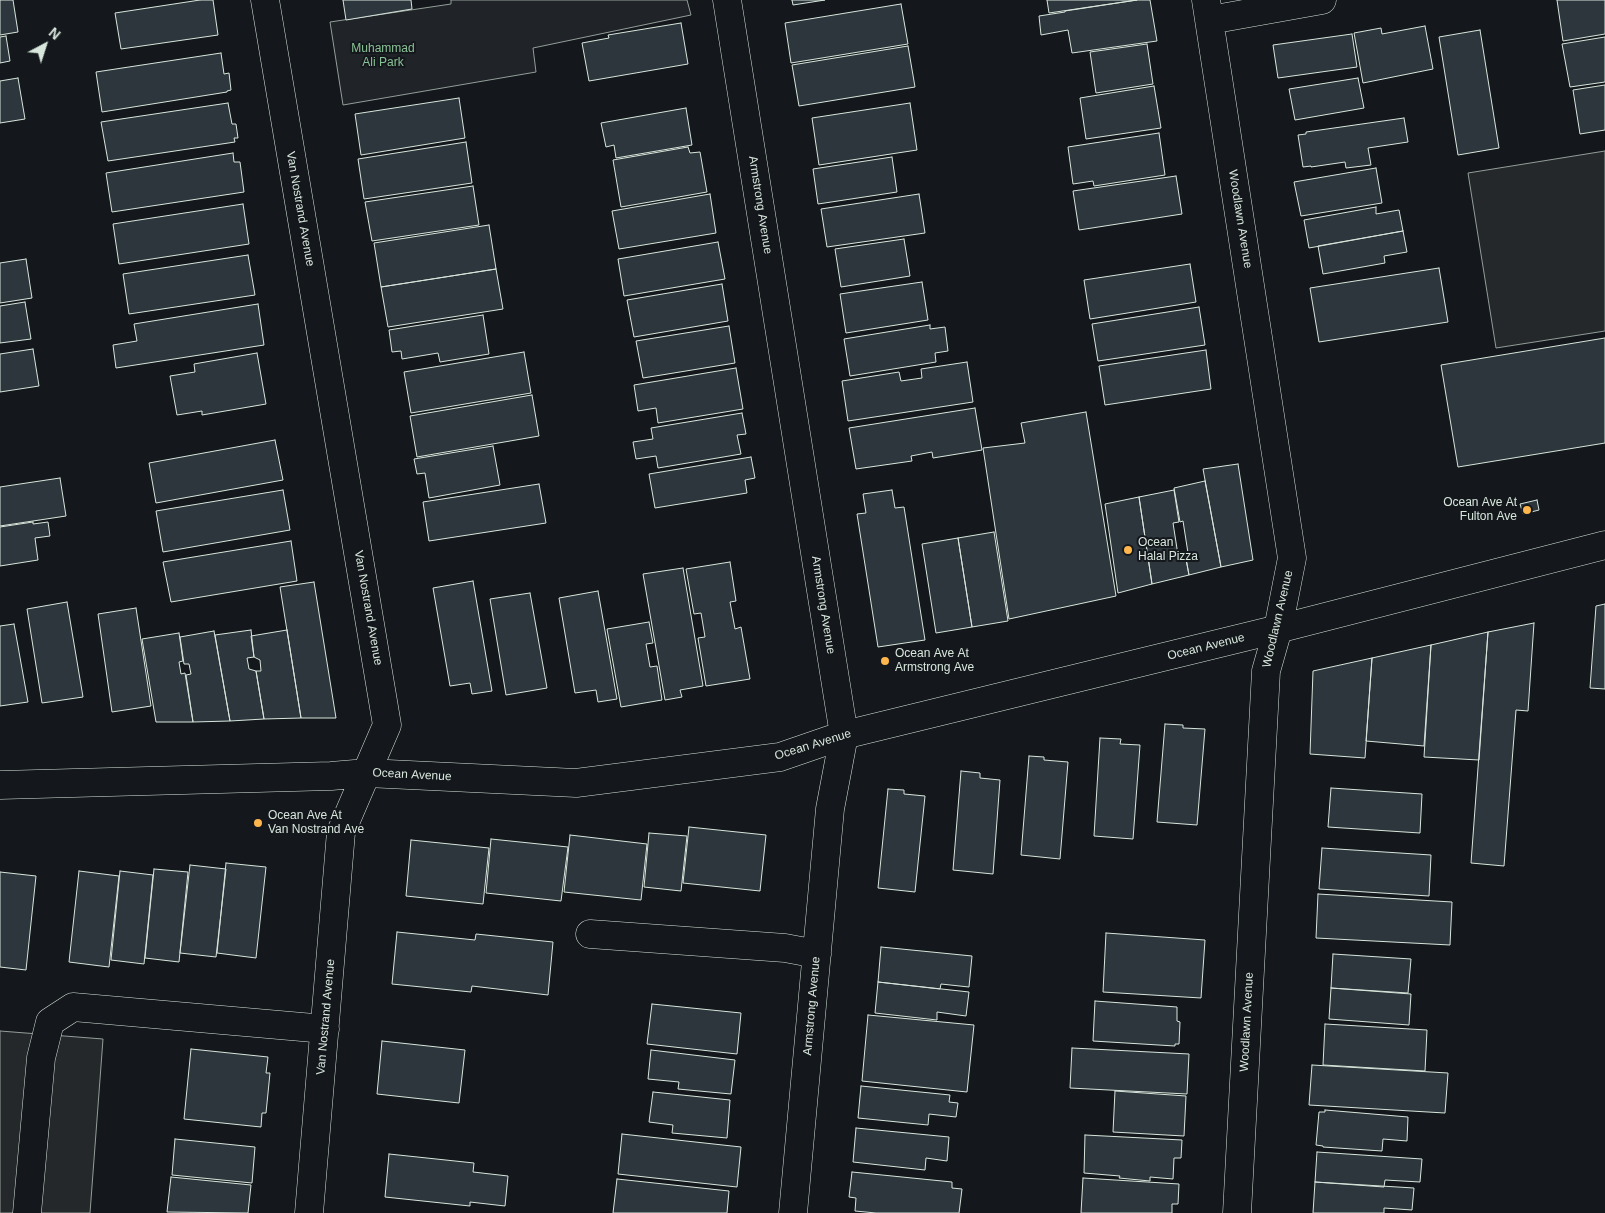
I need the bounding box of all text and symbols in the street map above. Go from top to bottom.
north arrow [20,20,70,70]
text: N [46,24,64,43]
park label: Muhammad Ali Park [351,42,415,70]
street label: Van Nostrand Avenue [283,150,317,268]
street label: Armstrong Avenue [745,155,775,255]
street label: Woodlawn Avenue [1225,169,1255,269]
place label: Ocean Ave At Fulton Ave [1443,496,1517,524]
marker: Ocean Ave At Fulton Ave [1521,504,1533,516]
place label: Ocean Halal Pizza [1138,536,1198,564]
marker: Ocean Halal Pizza [1122,544,1134,556]
street label: Van Nostrand Avenue [351,549,385,667]
street label: Armstrong Avenue [808,555,838,655]
street label: Woodlawn Avenue [1260,569,1296,669]
street label: Ocean Avenue [1166,630,1246,664]
place label: Ocean Ave At Armstrong Ave [895,647,974,675]
marker: Ocean Ave At Armstrong Ave [879,655,891,667]
street label: Ocean Avenue [773,727,853,763]
street label: Ocean Avenue [372,766,452,784]
place label: Ocean Ave At Van Nostrand Ave [268,809,364,837]
marker: Ocean Ave At Van Nostrand Ave [252,817,264,829]
street label: Armstrong Avenue [801,956,823,1056]
street label: Van Nostrand Avenue [314,958,338,1076]
street label: Woodlawn Avenue [1237,972,1257,1072]

